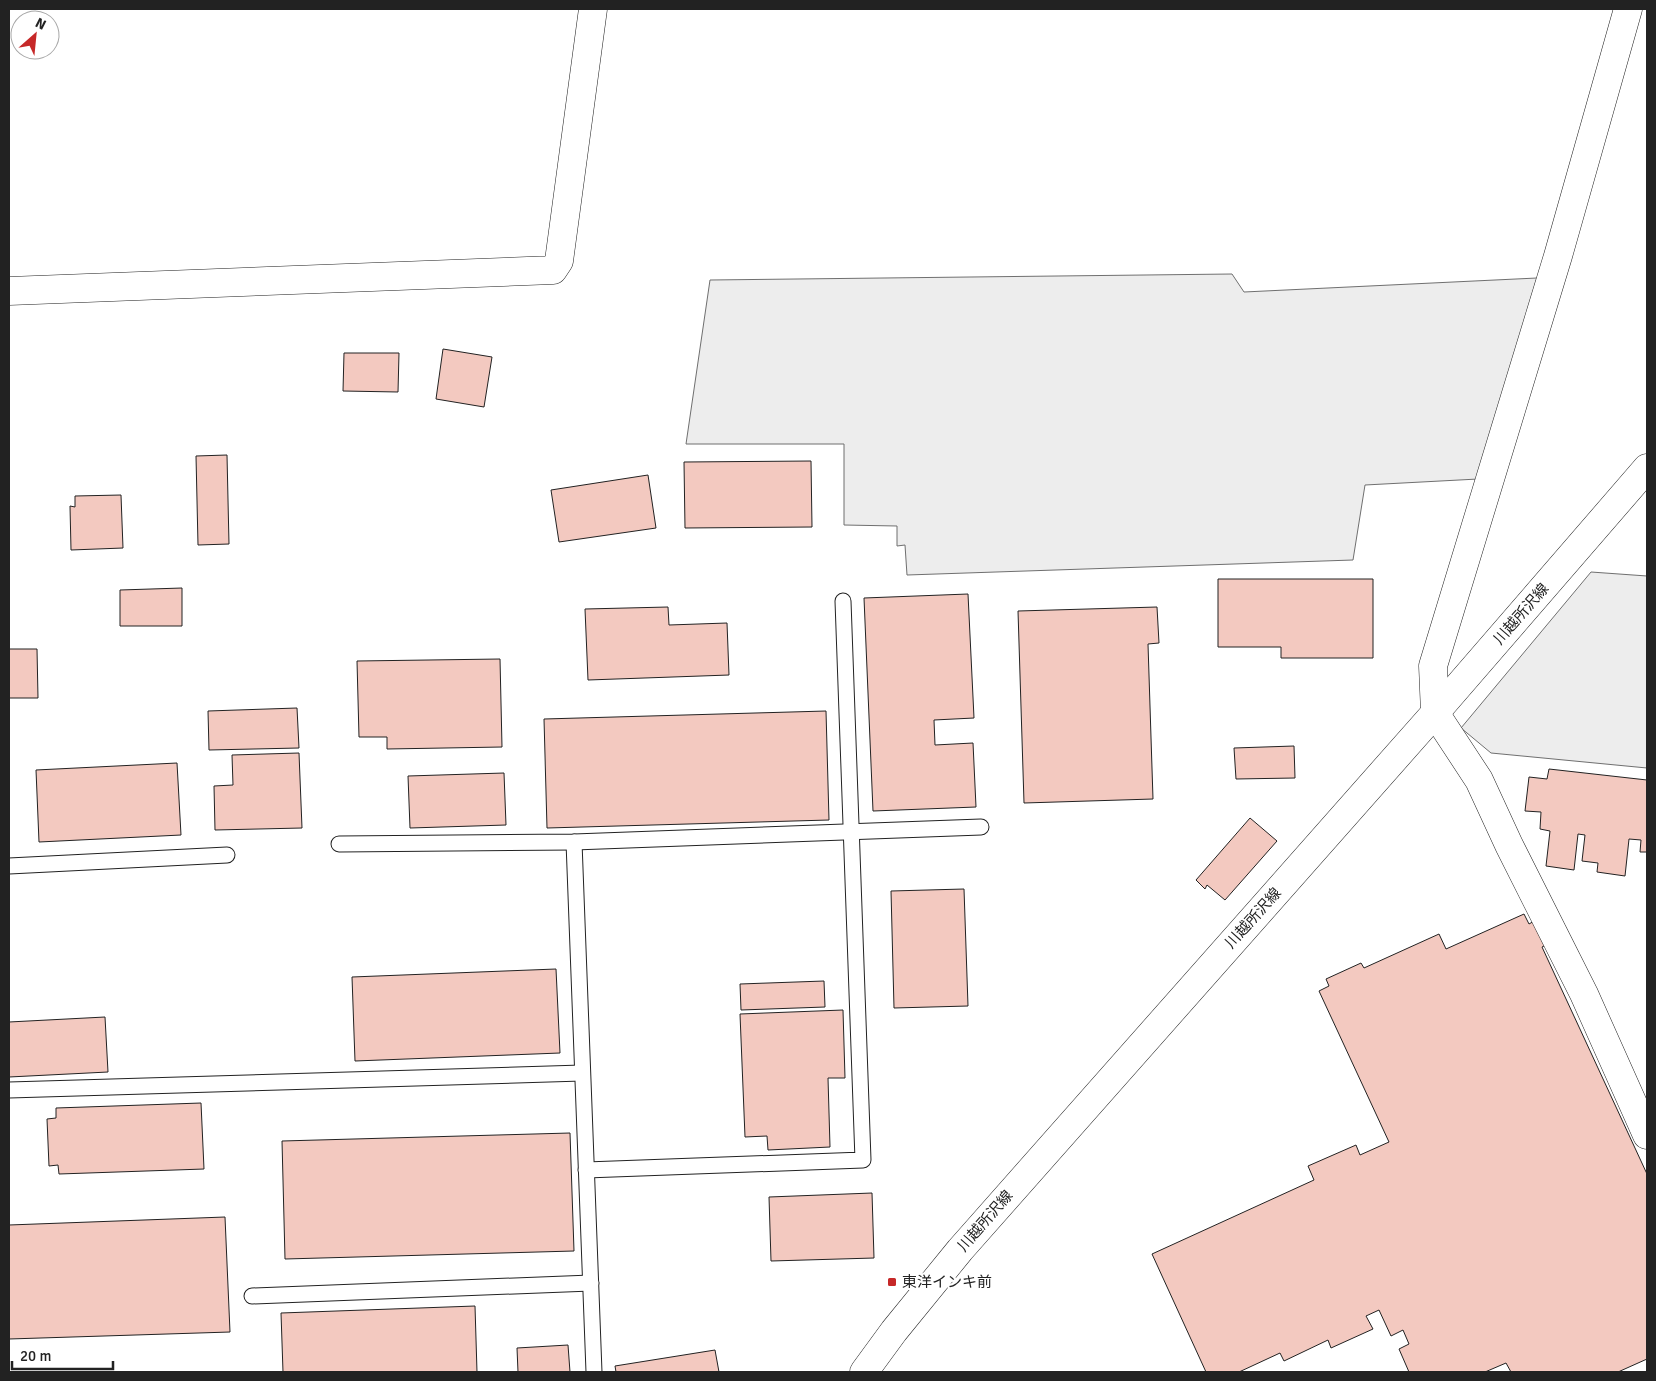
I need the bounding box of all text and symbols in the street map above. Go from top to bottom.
north arrow [10,10,60,60]
text: N [32,14,49,34]
street label: 川越所沢線 [1490,580,1552,648]
street label: 川越所沢線 [1221,884,1285,952]
street label: 川越所沢線 [954,1187,1016,1255]
place label: 東洋インキ前 [902,1273,992,1291]
marker: 東洋インキ前 [886,1276,898,1288]
scale bar [12,1338,114,1370]
text: 20 m [20,1347,51,1365]

